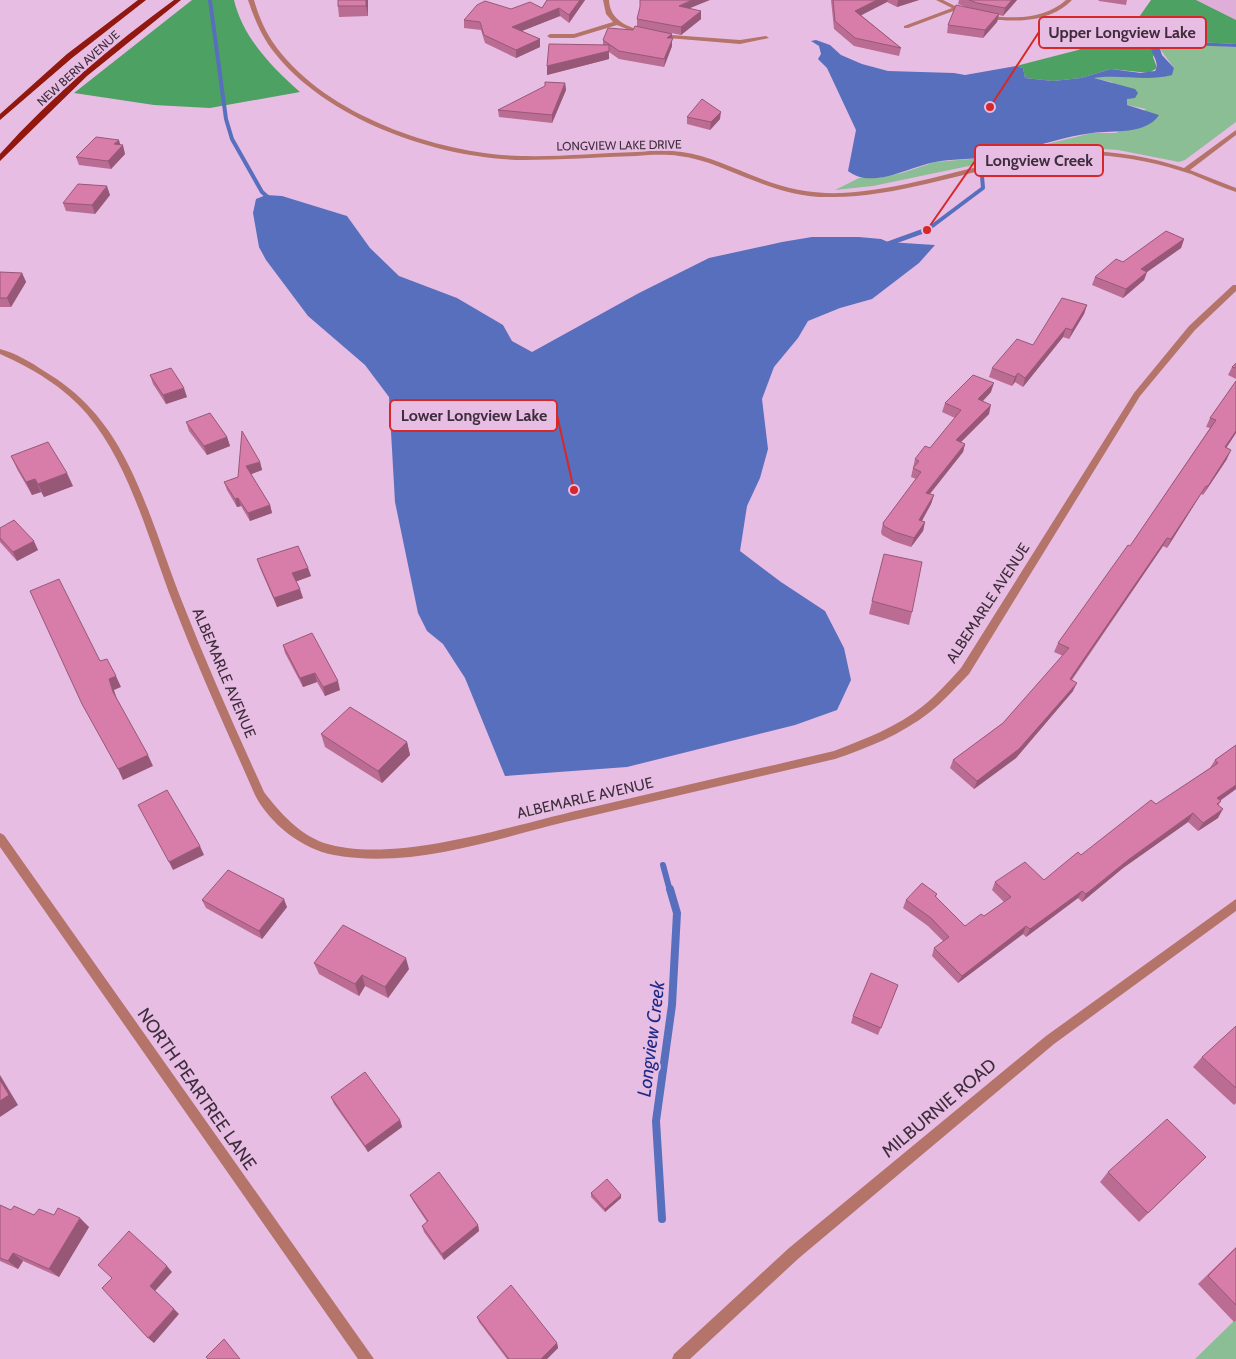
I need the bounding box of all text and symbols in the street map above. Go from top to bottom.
callout: Upper Longview Lake [1039,17,1206,48]
text: Upper Longview Lake [1048,23,1196,42]
street label: NEW BERN AVENUE [34,27,123,109]
street label: LONGVIEW LAKE DRIVE [556,136,682,154]
callout: Longview Creek [975,145,1103,176]
text: Longview Creek [985,151,1093,170]
callout: Lower Longview Lake [390,400,557,431]
text: Lower Longview Lake [401,406,547,425]
street label: ALBEMARLE AVENUE [942,540,1034,666]
street label: ALBEMARLE AVENUE [188,605,260,741]
street label: ALBEMARLE AVENUE [515,774,655,822]
water label: Longview Creek [632,979,670,1098]
street label: NORTH PEARTREE LANE [133,1004,261,1174]
street label: MILBURNIE ROAD [877,1054,1001,1162]

